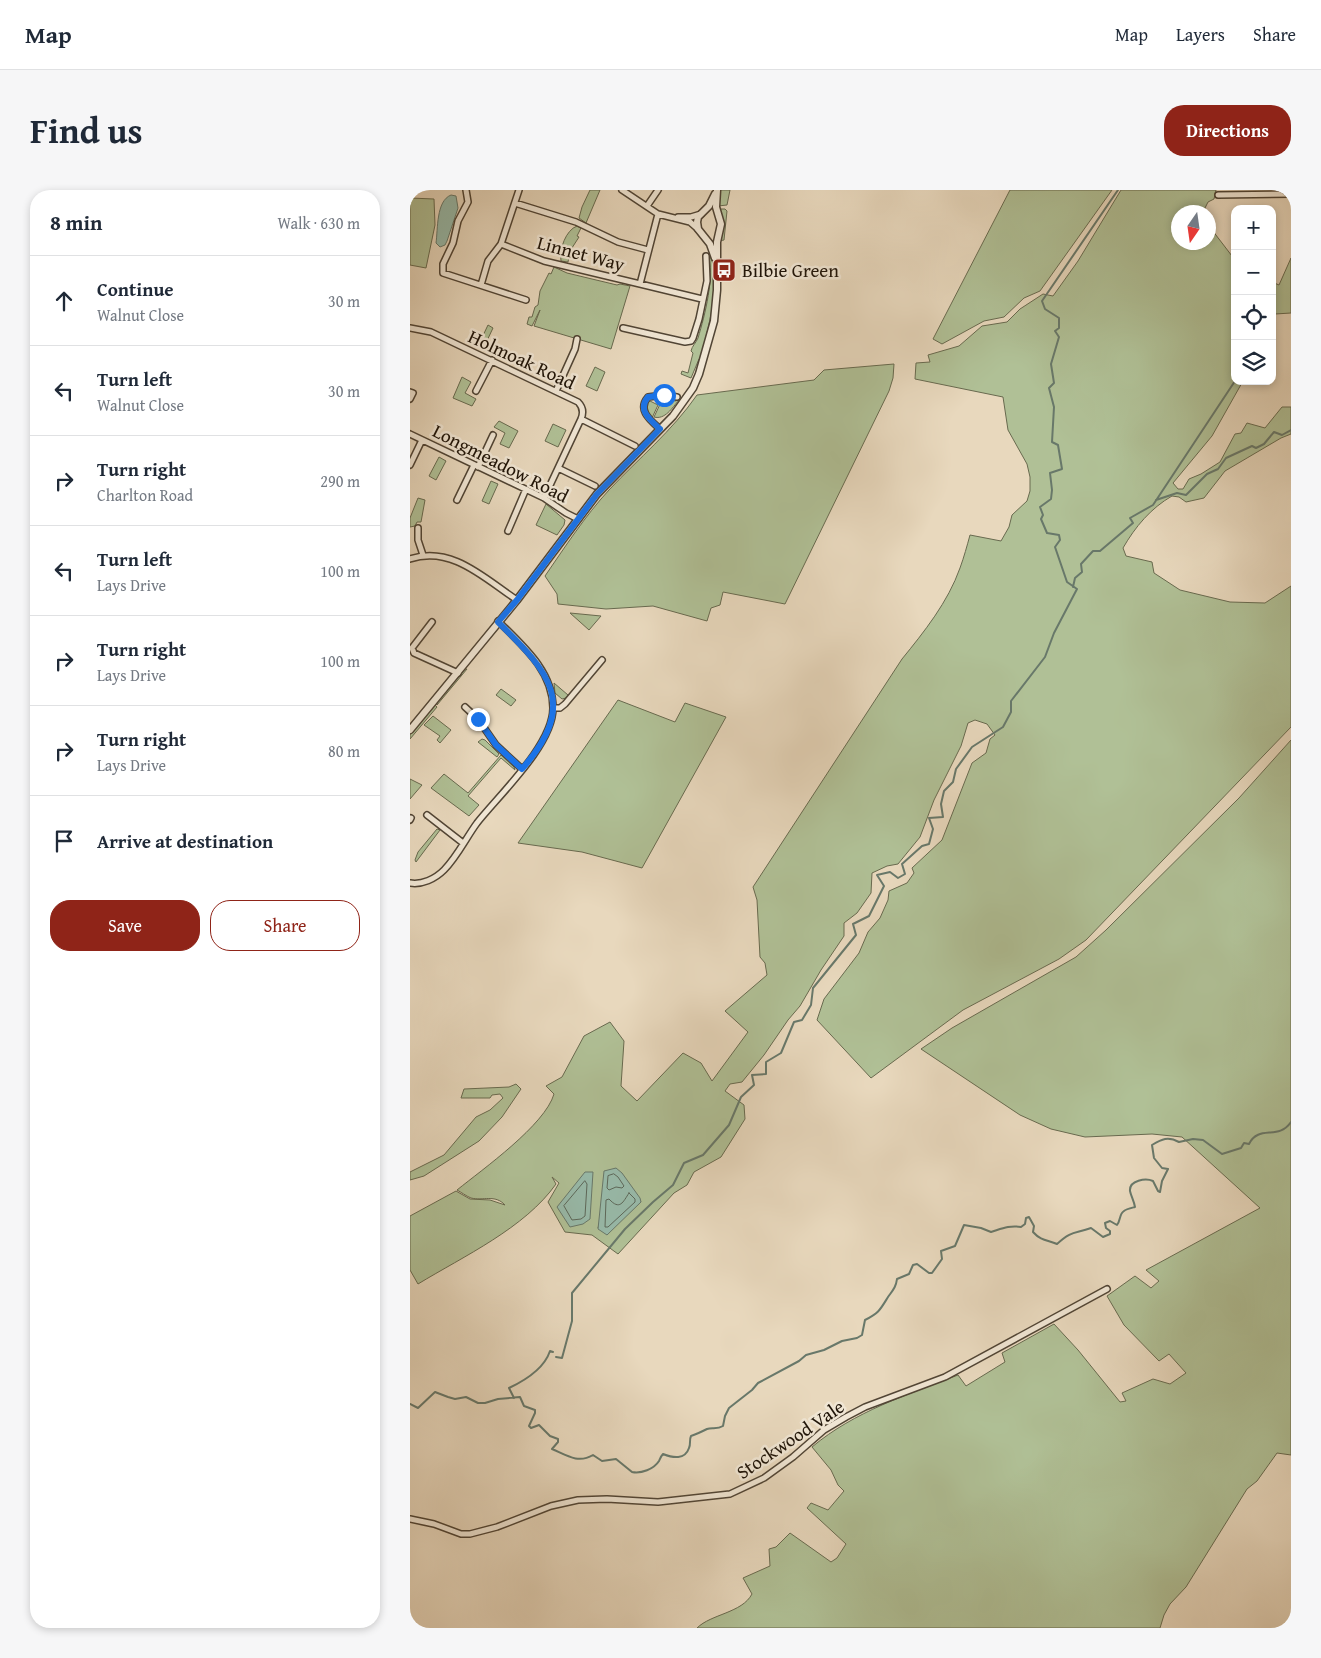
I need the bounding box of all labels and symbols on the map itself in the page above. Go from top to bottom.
north arrow [1171,205,1216,250]
street label: Linnet Way [534,228,628,278]
place label: Bilbie Green [742,256,839,284]
bus stop icon: Bilbie Green [711,257,737,283]
street label: Holmoak Road [464,322,581,396]
route start [653,384,676,407]
street label: Longmeadow Road [428,417,575,510]
route end [467,708,490,731]
street label: Stockwood Vale [730,1392,850,1486]

